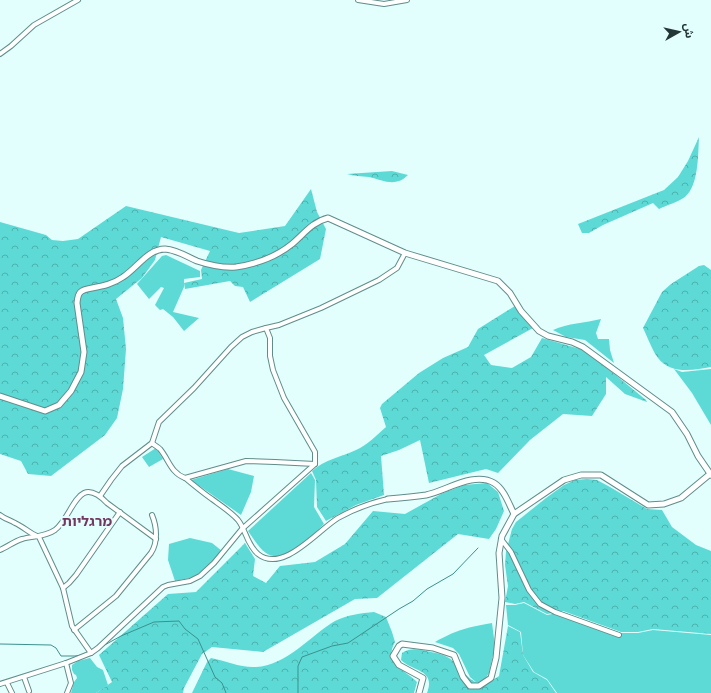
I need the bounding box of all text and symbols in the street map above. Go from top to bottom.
north arrow [659,12,699,52]
text: ش [681,22,696,39]
district label: מרגליות [62,513,112,530]

